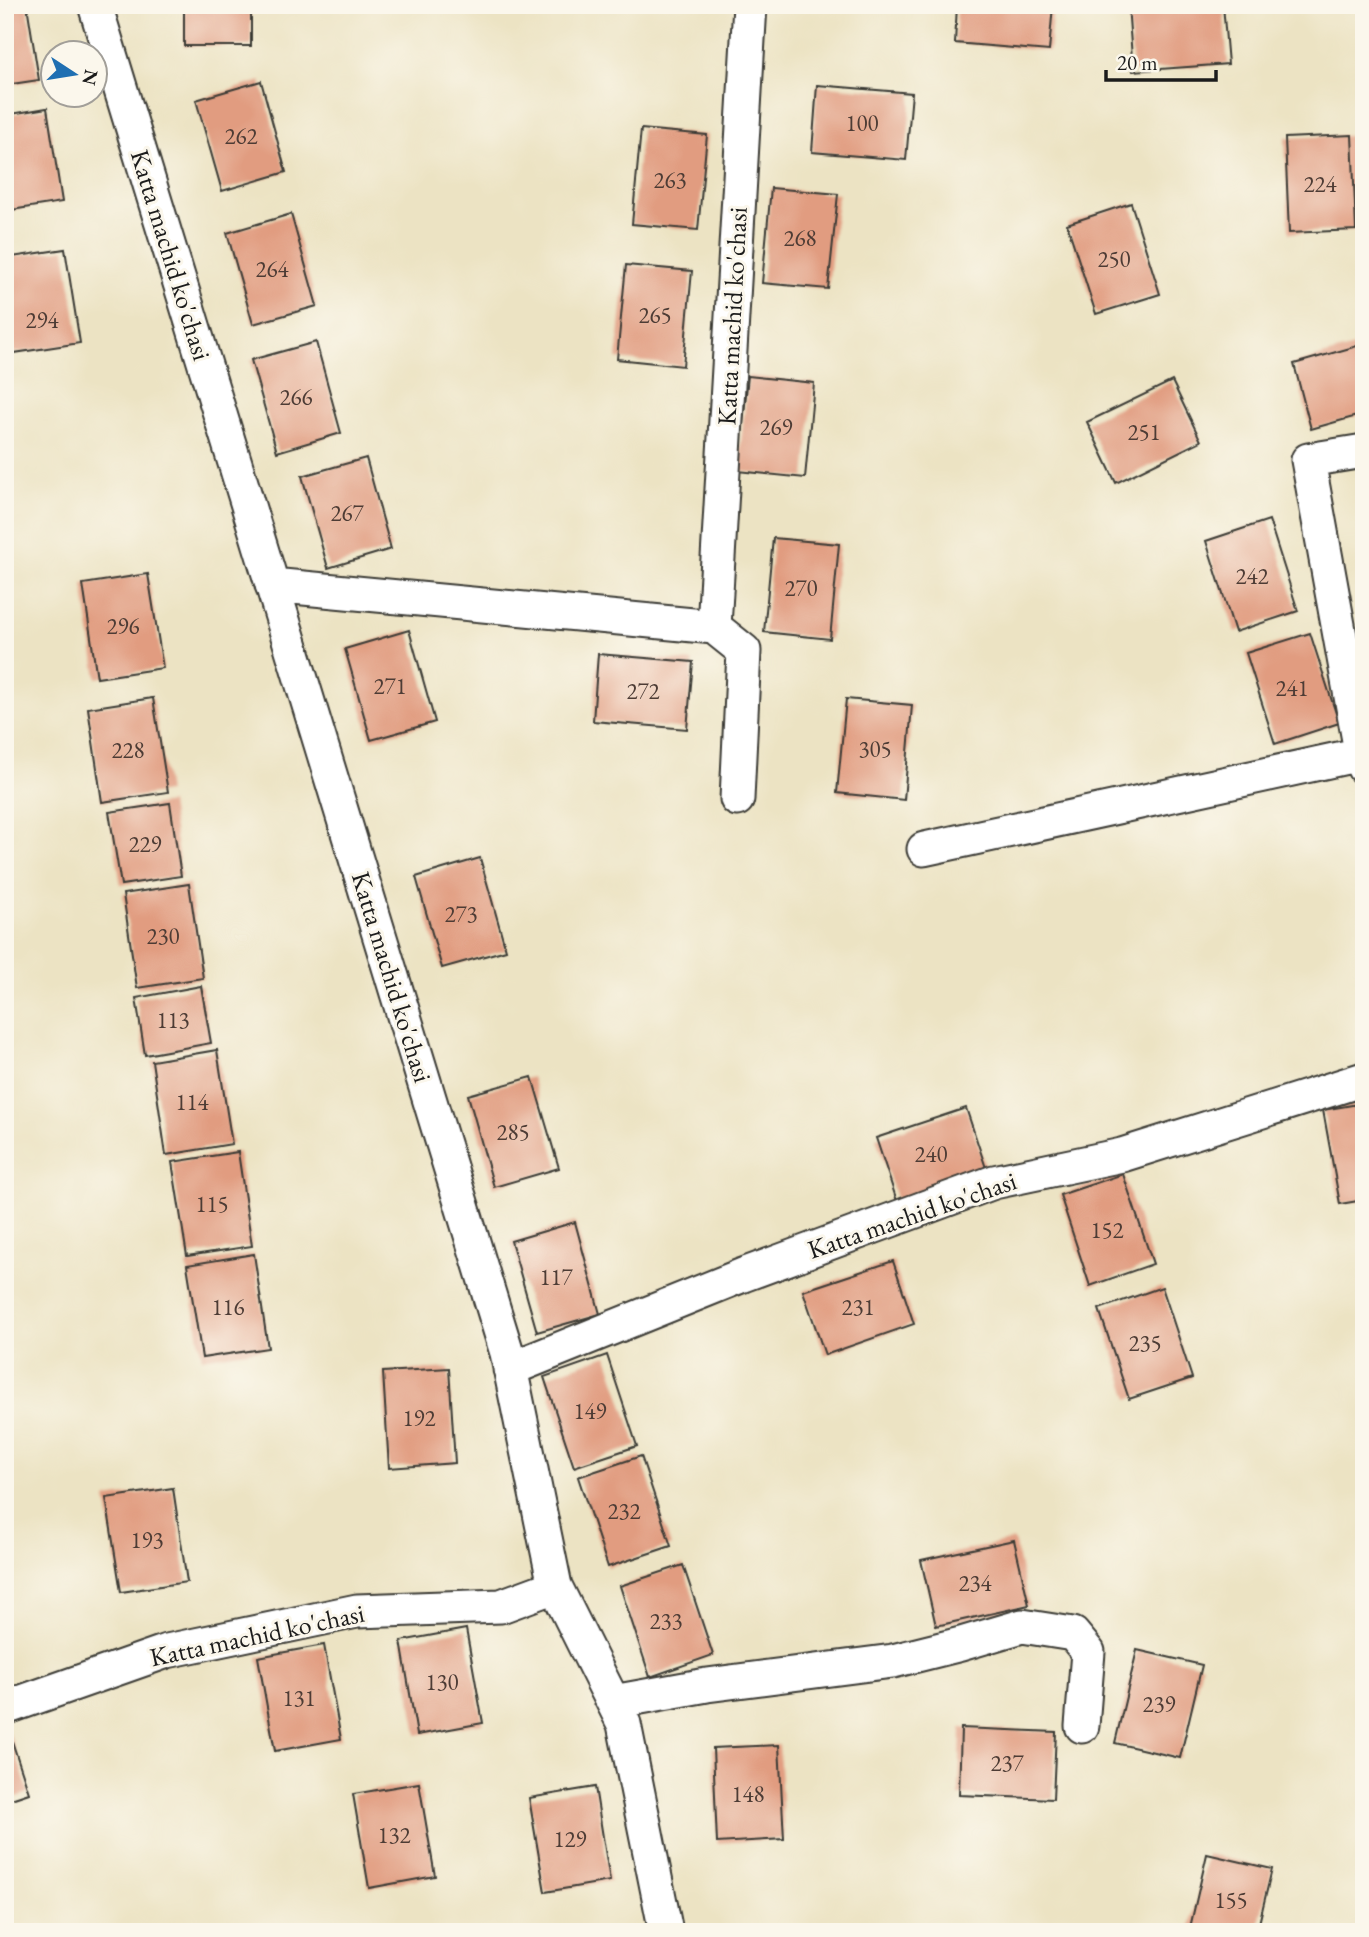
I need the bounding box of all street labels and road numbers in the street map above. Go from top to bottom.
street label: Katta machid ko'chasi [123,145,219,365]
street label: Katta machid ko'chasi [709,206,755,426]
street label: Katta machid ko'chasi [344,867,440,1087]
street label: Katta machid ko'chasi [803,1163,1021,1267]
street label: Katta machid ko'chasi [147,1596,367,1674]

